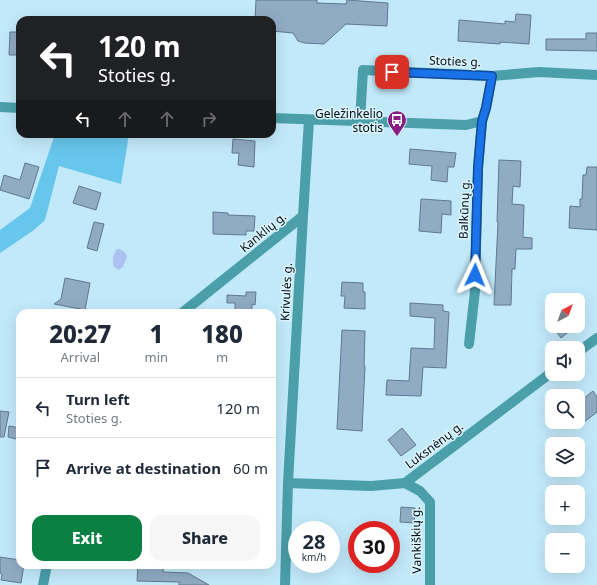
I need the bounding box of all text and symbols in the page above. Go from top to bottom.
text: 120 m [98,27,181,65]
icon: left [32,32,84,84]
street label: Stoties g. [429,52,481,70]
pin [375,55,409,89]
icon: arrive [381,61,403,83]
text: Stoties g. [98,63,176,87]
place label: Geležinkelio stotis [315,105,383,136]
icon: left [72,108,94,130]
icon: ahead [114,108,136,130]
icon: ahead [156,108,178,130]
icon: right [198,108,220,130]
bus stop icon: Geležinkelio stotis [386,109,408,137]
street label: Balkūnų g. [454,179,474,239]
street label: Kanklių g. [236,208,290,256]
position arrow [454,254,496,296]
street label: Krivulės g. [276,262,296,322]
north arrow [545,293,585,333]
map controls [545,293,585,573]
text: 20:27 [49,317,111,350]
text: 1 [149,317,163,350]
text: 180 [201,317,243,350]
button: sound [545,341,585,381]
text: Arrival [60,348,100,366]
text: min [145,348,168,366]
text: m [216,348,228,366]
text: Turn left [66,389,130,409]
button: search [545,389,585,429]
icon: left [32,397,54,419]
text: 120 m [216,398,260,418]
text: Stoties g. [66,409,122,427]
street label: Luksnėnų g. [401,418,467,472]
button: layers [545,437,585,477]
icon: arrive [32,457,54,479]
text: Arrive at destination [66,458,221,478]
text: 60 m [233,458,268,478]
button: + [545,485,585,525]
street label: Vankiškių g. [407,506,425,574]
button: Exit [32,515,142,561]
button: Share [150,515,260,561]
speed limit sign: 30 [348,521,400,573]
text: 28 [303,528,325,555]
button: − [545,533,585,573]
text: km/h [302,550,326,564]

